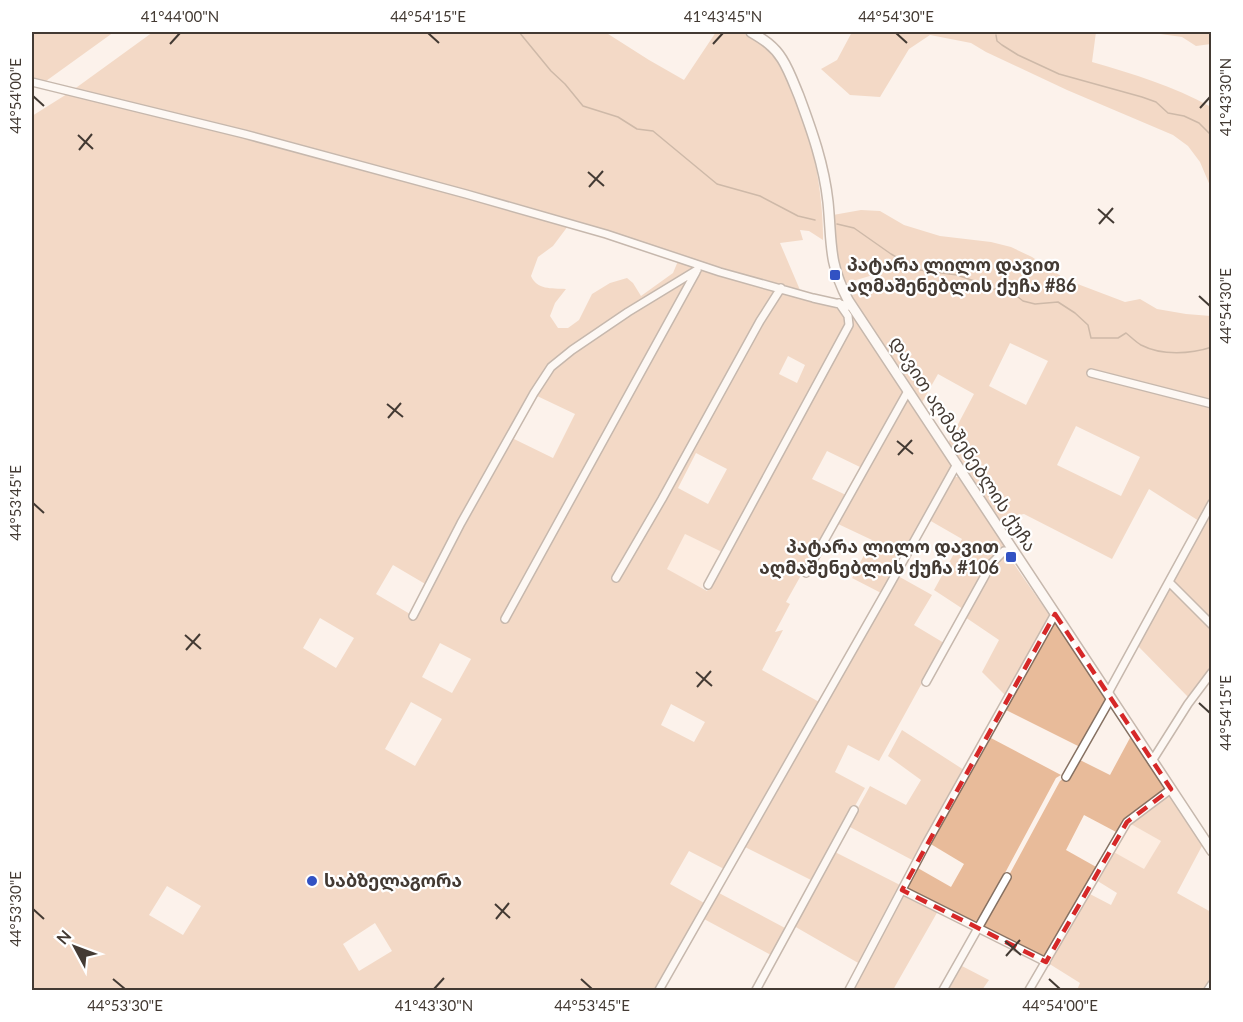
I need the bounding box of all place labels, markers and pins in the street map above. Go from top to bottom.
place label: პატარა ლილო დავით აღმაშენებლის ქუჩა #86 [847,253,1076,297]
marker: პატარა ლილო დავით აღმაშენებლის ქუჩა #86 [828,268,842,282]
place label: პატარა ლილო დავით აღმაშენებლის ქუჩა #106 [759,535,999,579]
marker: პატარა ლილო დავით აღმაშენებლის ქუჩა #106 [1004,550,1018,564]
place label: საბზელაგორა [324,869,462,892]
marker: საბზელაგორა [305,874,319,888]

